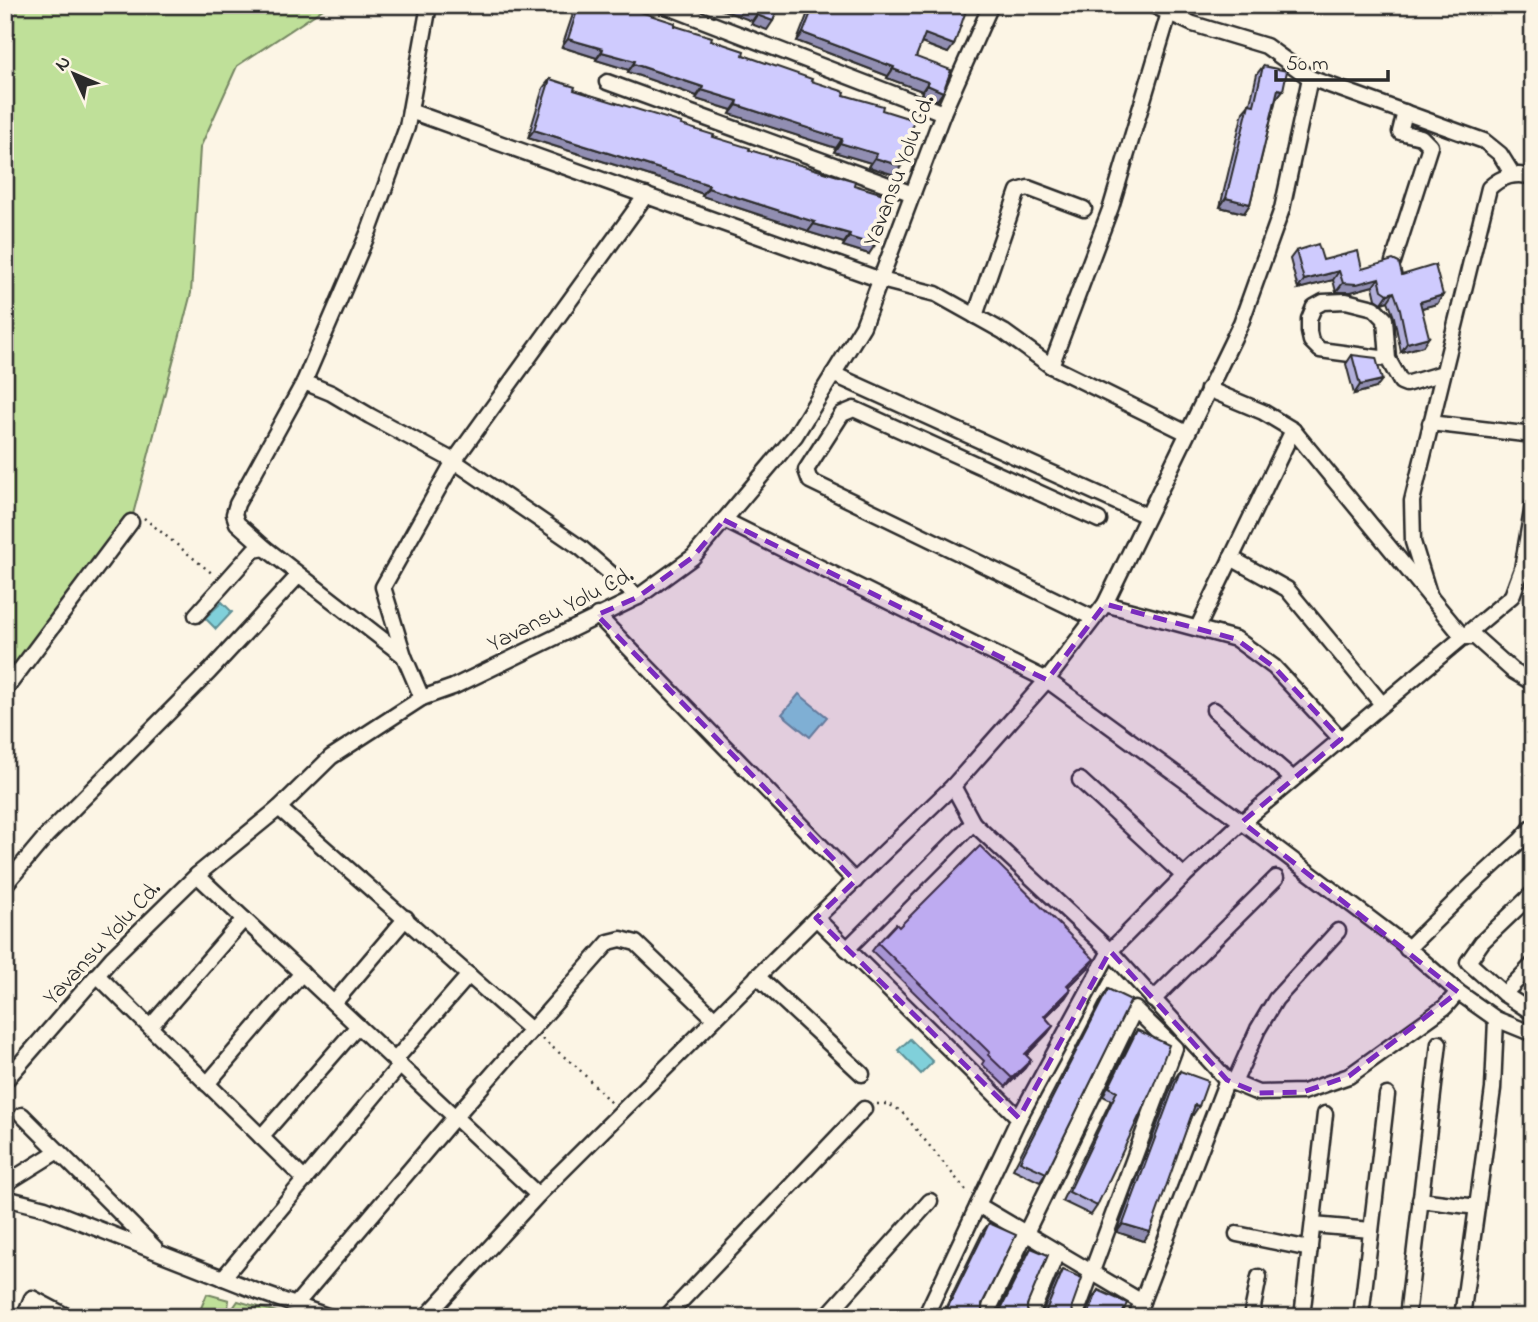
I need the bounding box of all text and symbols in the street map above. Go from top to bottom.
north arrow [38,38,108,108]
scale bar [1276,38,1388,82]
text: N [49,50,78,78]
text: 50 m [1286,50,1329,80]
street label: Yavansu Yolu Cd. [856,90,945,252]
street label: Yavansu Yolu Cd. [482,559,640,661]
street label: Yavansu Yolu Cd. [36,874,170,1014]

